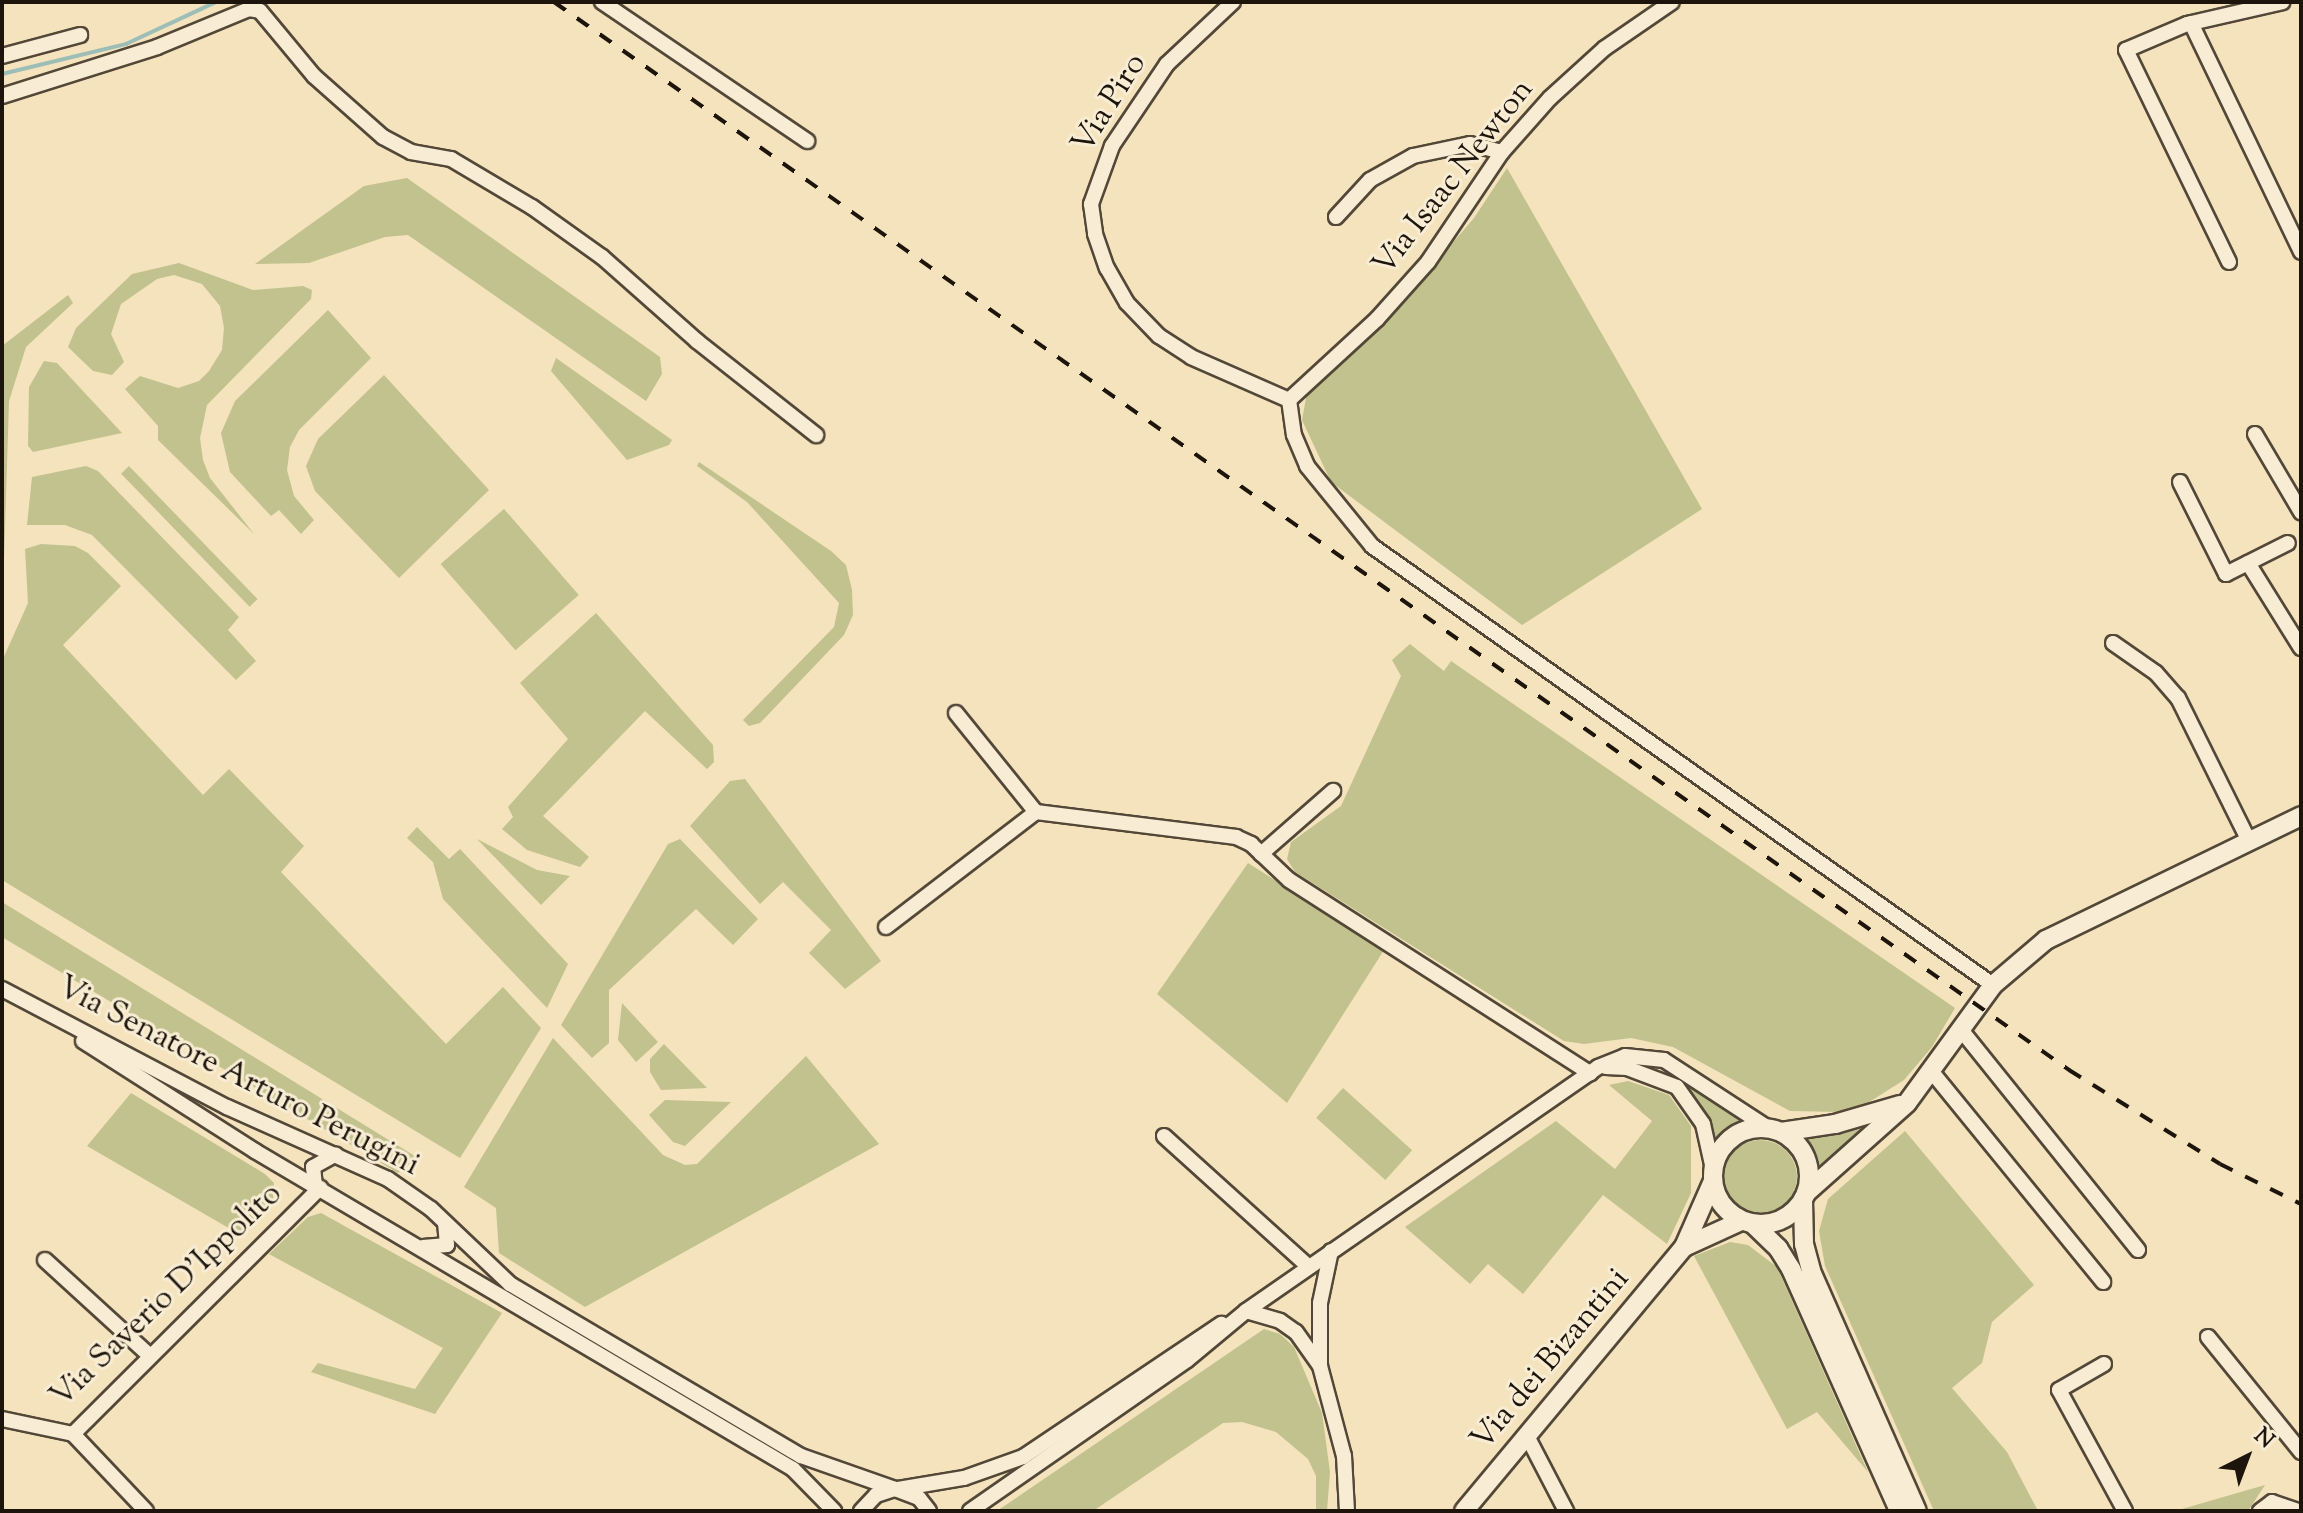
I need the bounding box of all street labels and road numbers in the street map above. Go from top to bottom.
street label: Via Piro [1064,47,1156,161]
street label: Via Isaac Newton [1365,72,1543,284]
street label: Via Senatore Arturo Perugini [50,969,426,1185]
street label: Via Saverio D'Ippolito [43,1176,291,1416]
street label: Via dei Bizantini [1464,1261,1638,1459]

